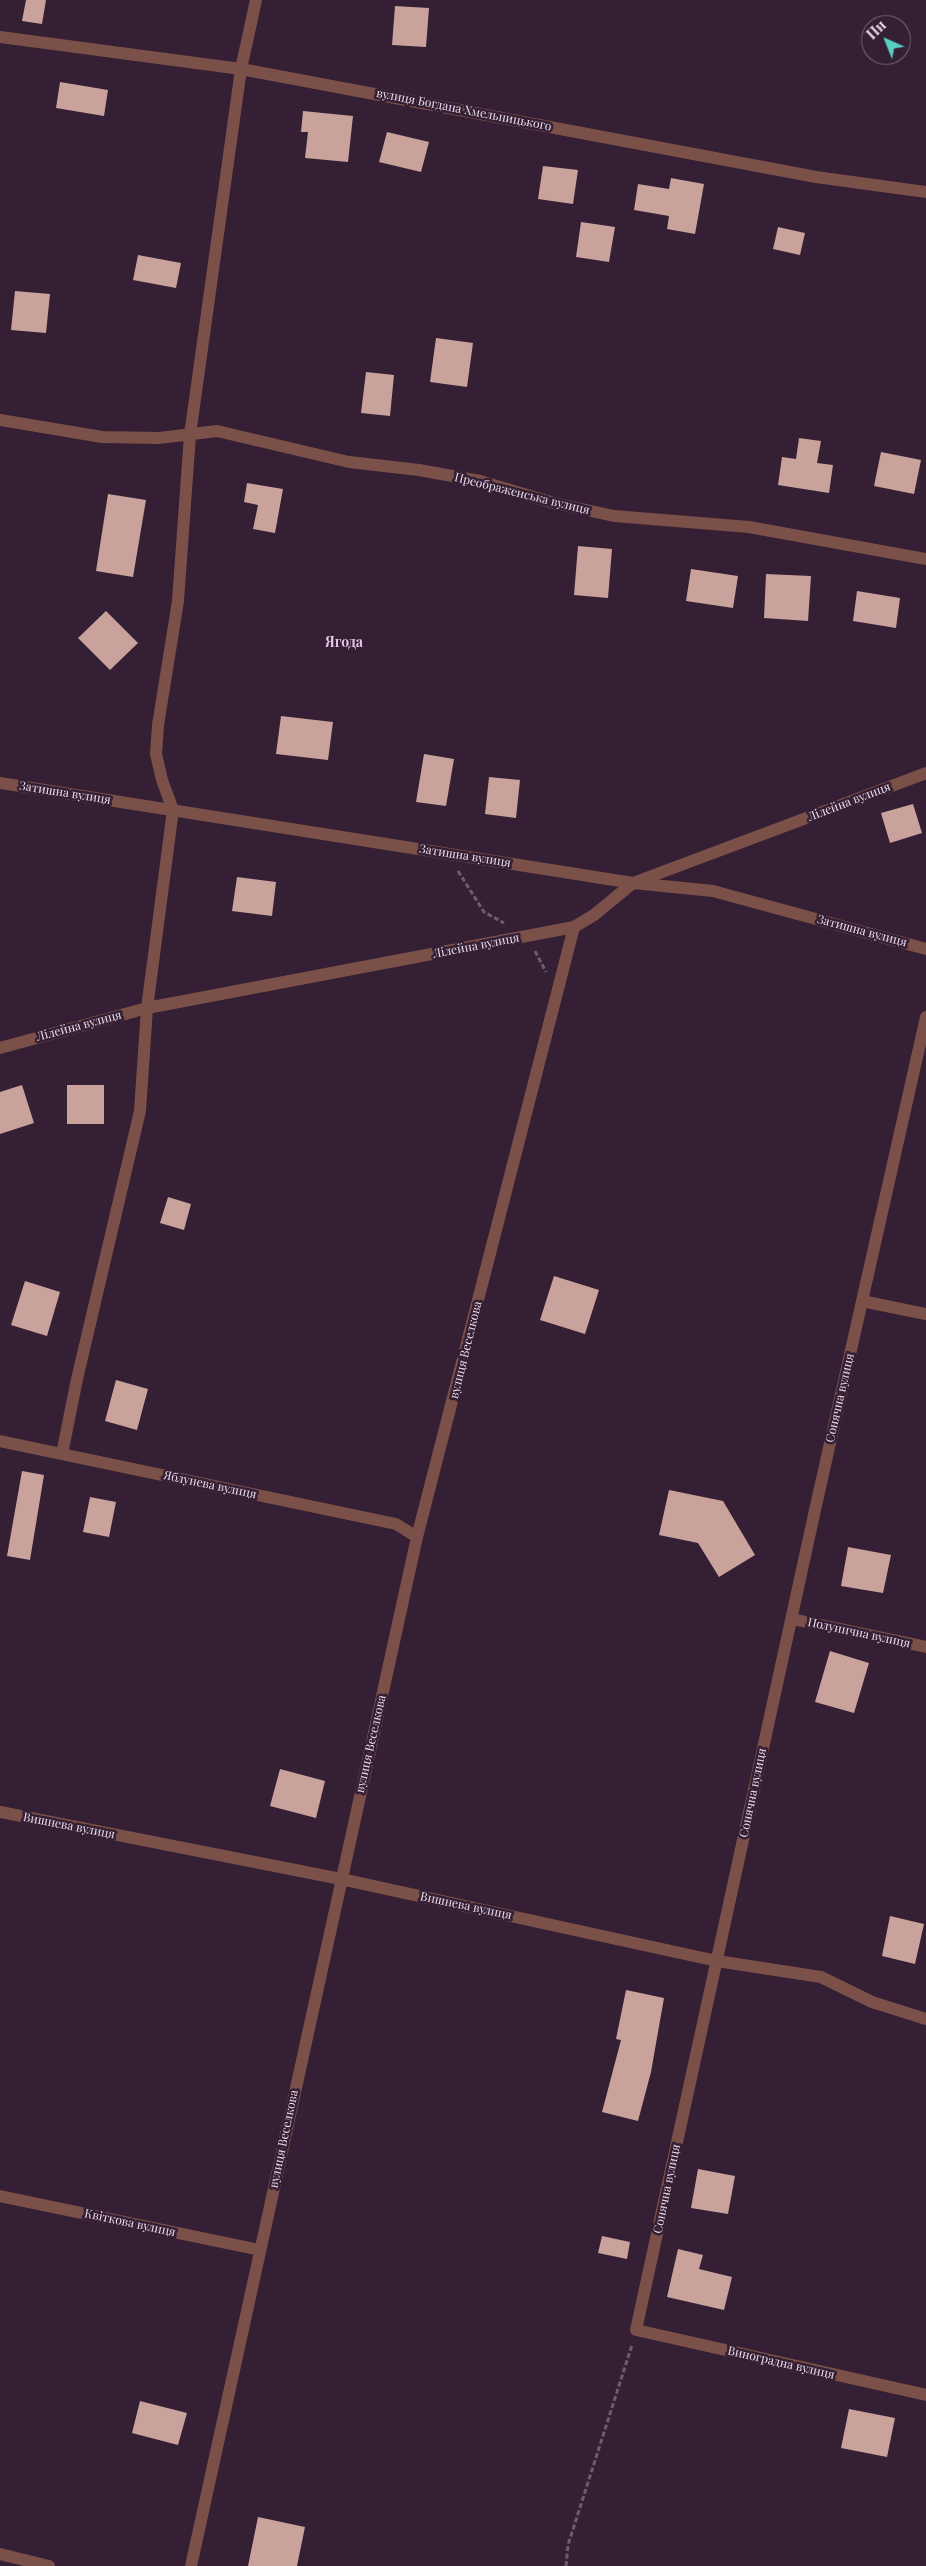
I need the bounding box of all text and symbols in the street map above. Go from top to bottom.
north arrow [861,15,911,65]
text: Пн [862,16,890,43]
street label: вулиця Богдана Хмельницького [375,86,553,134]
street label: Преображенська вулиця [453,470,591,518]
district label: Ягода [325,635,363,651]
street label: Затишна вулиця [18,779,112,807]
street label: Лілейна вулиця [805,780,893,824]
street label: Затишна вулиця [418,842,512,870]
street label: Затишна вулиця [815,912,909,950]
street label: Лілейна вулиця [432,931,520,961]
street label: Лілейна вулиця [35,1008,123,1044]
street label: вулиця Веселкова [447,1300,485,1400]
street label: Сонячна вулиця [823,1352,857,1444]
street label: Яблунева вулиця [162,1468,258,1502]
street label: Полунична вулиця [806,1615,912,1651]
street label: вулиця Веселкова [353,1694,389,1794]
street label: Сонячна вулиця [737,1747,769,1839]
street label: Вишнева вулиця [22,1810,116,1842]
street label: Вишнева вулиця [419,1889,513,1923]
street label: вулиця Веселкова [267,2089,301,2189]
street label: Сонячна вулиця [651,2143,683,2235]
street label: Квіткова вулиця [83,2206,177,2240]
street label: Виноградна вулиця [726,2344,836,2382]

